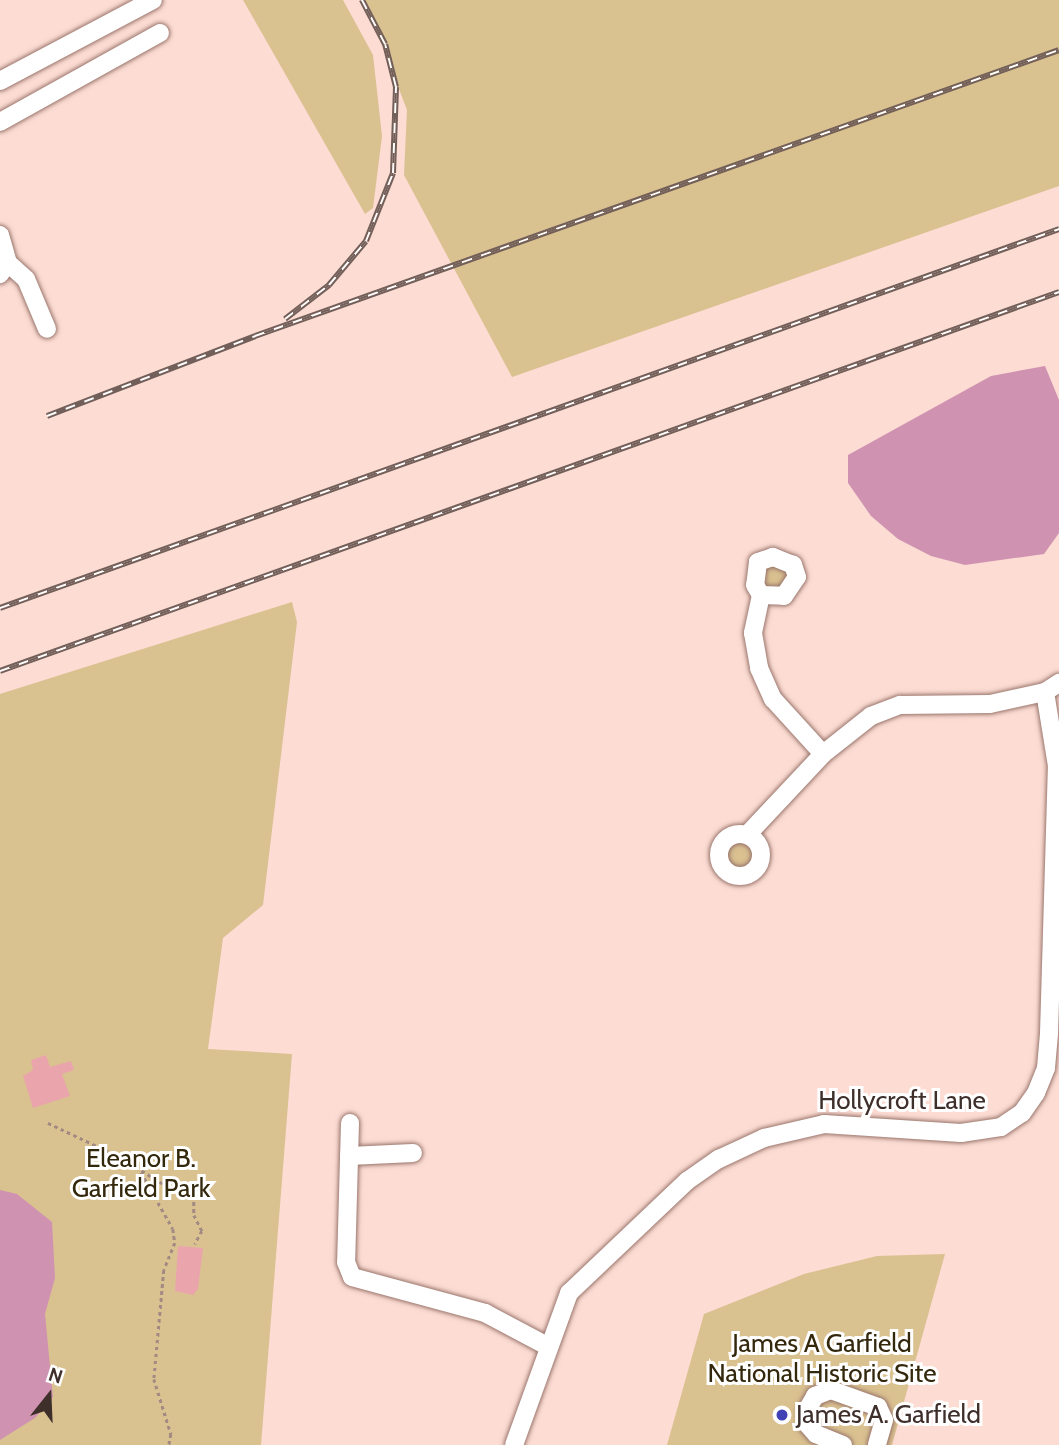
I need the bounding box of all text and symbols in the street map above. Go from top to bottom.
street label: Hollycroft Lane [818,1085,986,1117]
park label: Eleanor B. Garfield Park [72,1143,210,1204]
park label: James A Garfield National Historic Site [707,1328,937,1390]
north arrow [14,1361,84,1431]
text: N [46,1363,66,1389]
place label: James A. Garfield [796,1399,981,1431]
marker: James A. Garfield [774,1407,790,1423]

